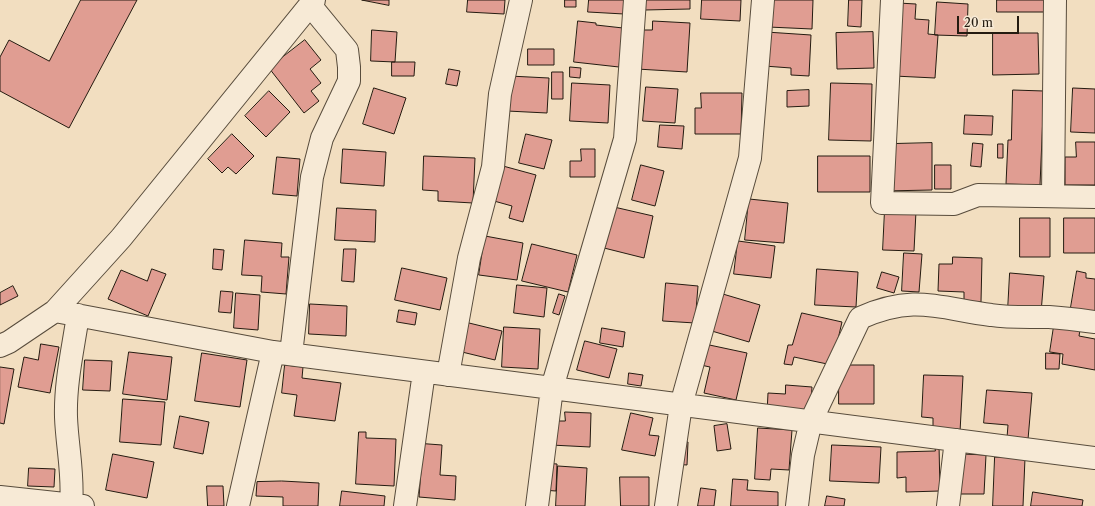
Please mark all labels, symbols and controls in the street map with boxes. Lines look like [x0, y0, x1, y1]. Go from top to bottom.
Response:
scale bar [959, 8, 1021, 34]
text: 20 m [964, 15, 993, 30]

